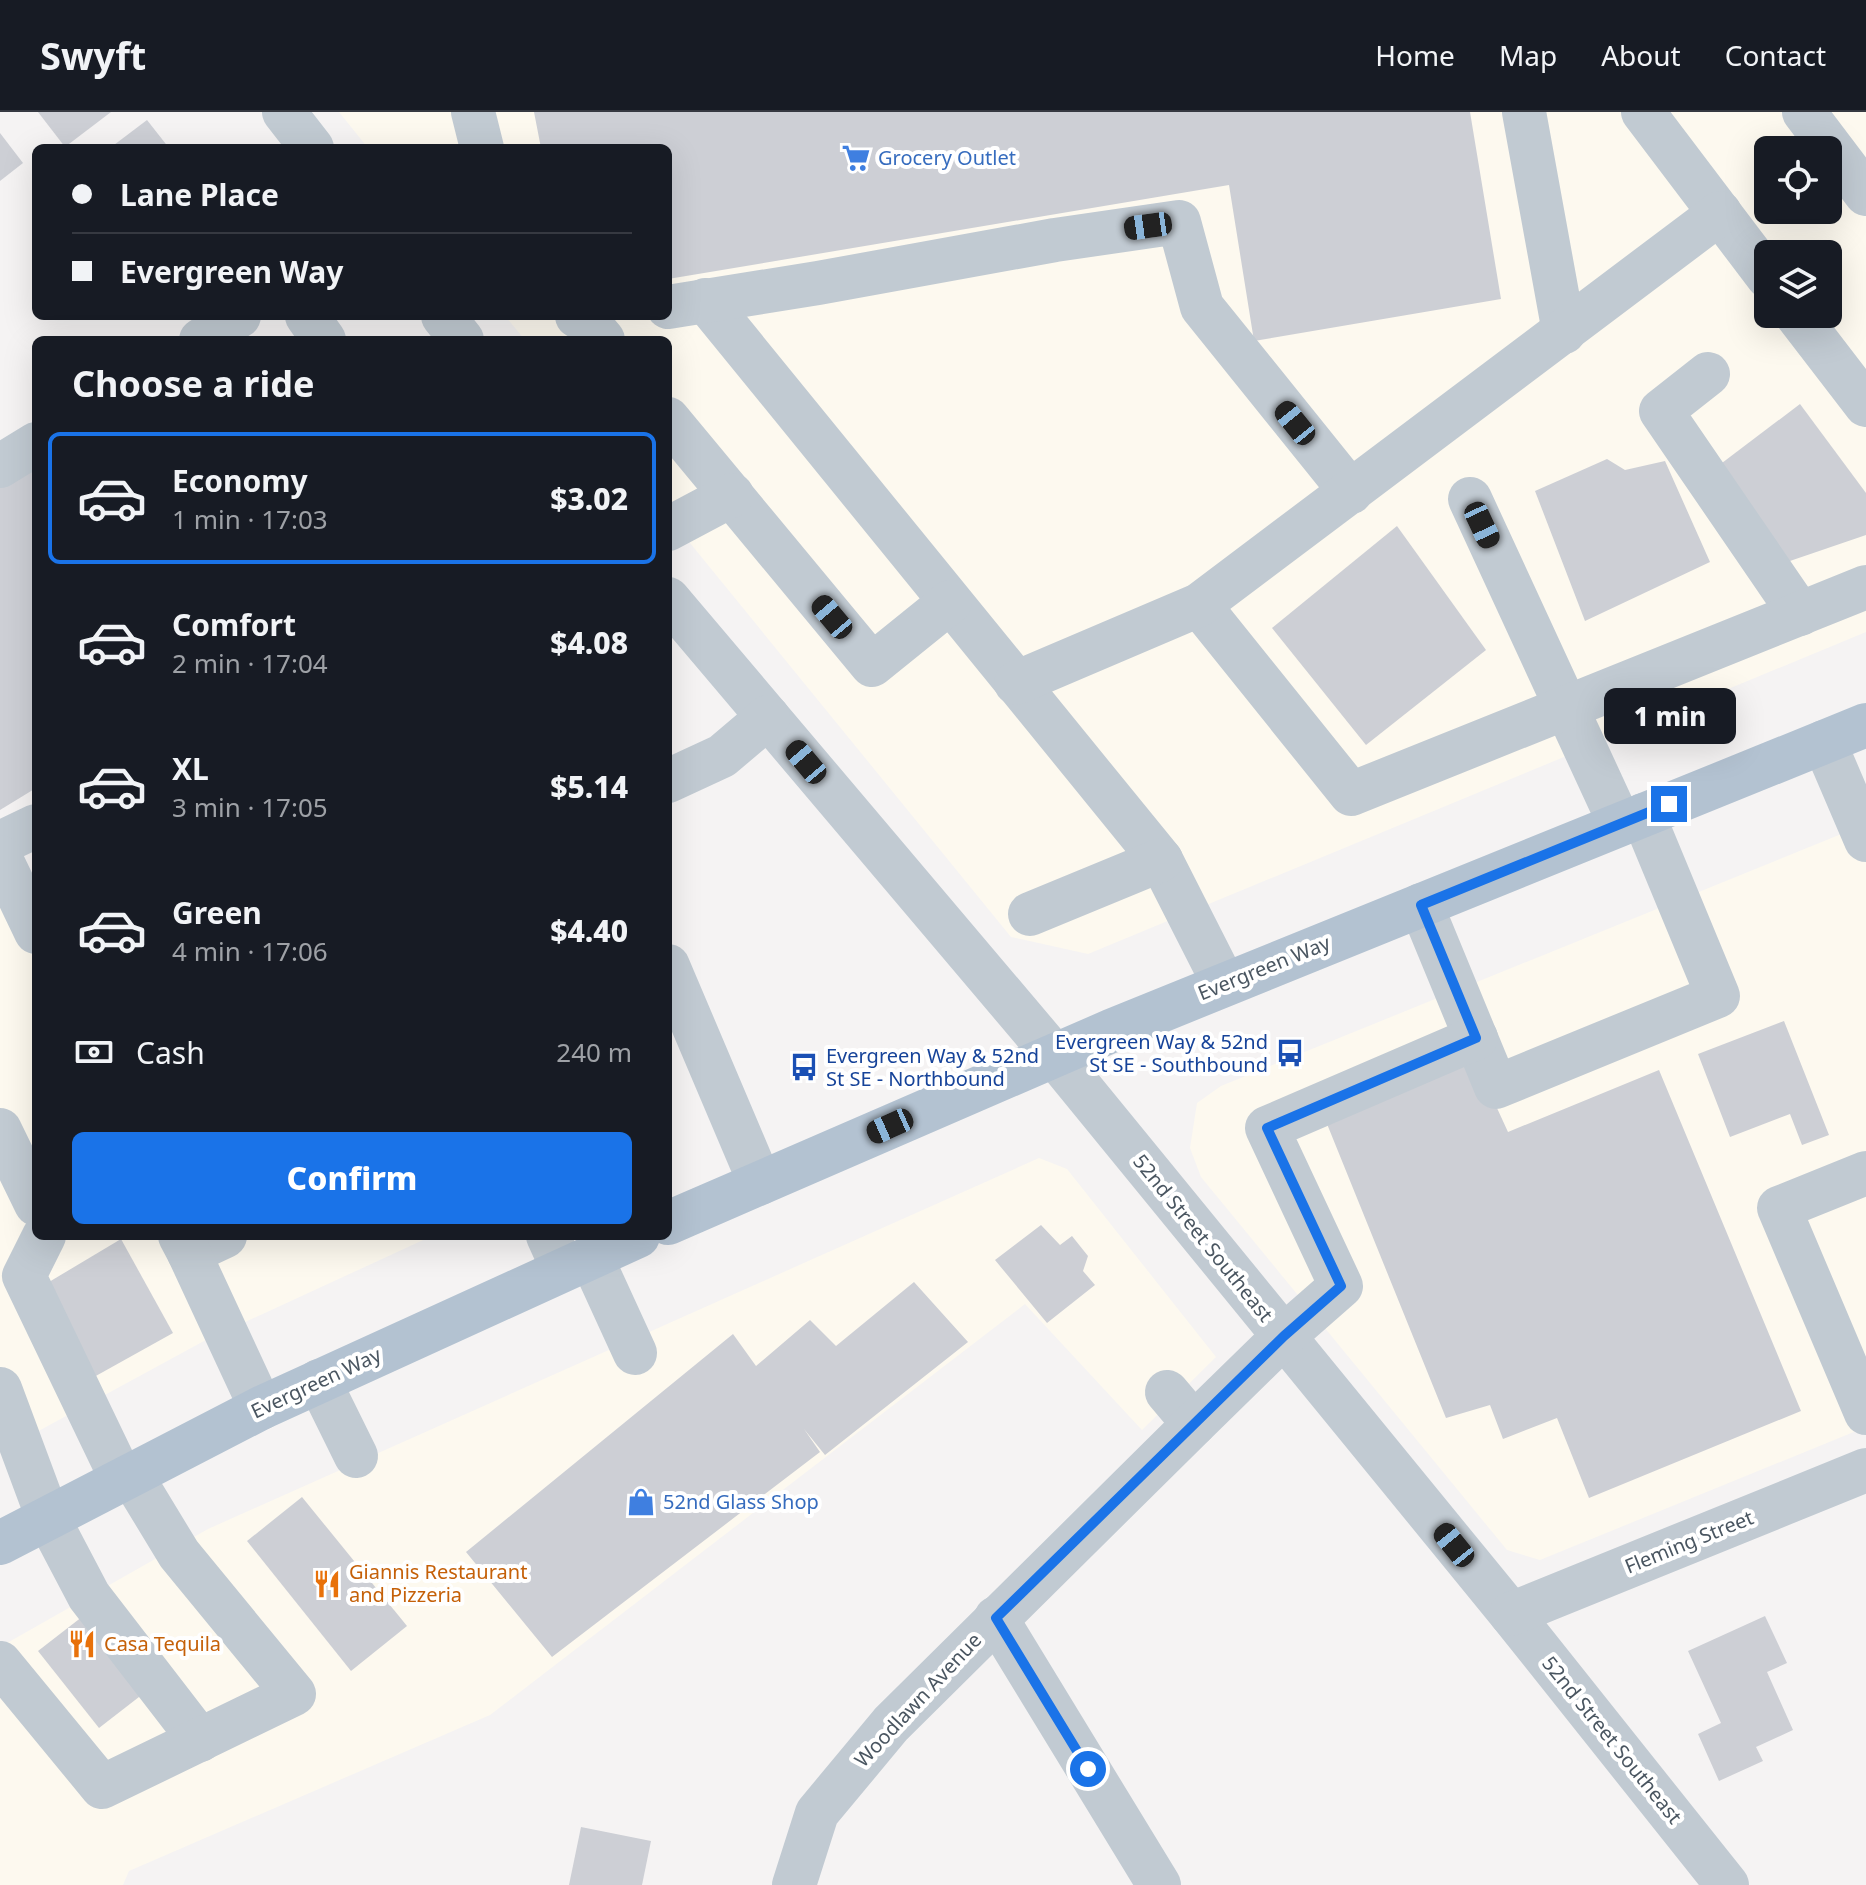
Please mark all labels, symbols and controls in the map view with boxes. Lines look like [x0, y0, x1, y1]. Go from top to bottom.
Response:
text: Swyft [40, 29, 146, 81]
text: Home [1375, 36, 1455, 74]
text: Map [1499, 36, 1557, 74]
text: About [1601, 36, 1681, 74]
text: Contact [1725, 36, 1826, 74]
map controls [1754, 136, 1842, 328]
button: locate [1754, 136, 1842, 224]
supermarket icon: Grocery Outlet [841, 143, 871, 173]
place label: Grocery Outlet [878, 144, 1016, 171]
text: Lane Place [120, 174, 279, 215]
car [1123, 211, 1173, 241]
button: layers [1754, 240, 1842, 328]
text: Evergreen Way [120, 251, 343, 292]
text: Choose a ride [72, 359, 314, 408]
car [1271, 397, 1319, 449]
text: Economy [172, 460, 308, 501]
icon: car [76, 462, 148, 534]
text: $3.02 [550, 478, 628, 519]
car [1461, 498, 1503, 552]
text: 1 min · 17:03 [172, 501, 328, 537]
car [807, 591, 857, 643]
text: Comfort [172, 604, 296, 645]
icon: car [76, 606, 148, 678]
text: $4.08 [550, 622, 628, 663]
text: 2 min · 17:04 [172, 645, 328, 681]
callout: 1 min [1603, 688, 1735, 744]
text: 1 min [1634, 698, 1706, 734]
car [781, 736, 831, 788]
text: XL [172, 748, 209, 789]
icon: car [76, 750, 148, 822]
text: $5.14 [550, 766, 628, 807]
route end [1651, 786, 1687, 822]
text: 3 min · 17:05 [172, 789, 328, 825]
text: Green [172, 892, 262, 933]
icon: car [76, 894, 148, 966]
text: $4.40 [550, 910, 628, 951]
street label: Evergreen Way [1194, 928, 1335, 1006]
text: 4 min · 17:06 [172, 933, 328, 969]
place label: Evergreen Way & 52nd St SE - Southbound [1055, 1028, 1268, 1078]
icon: cash [72, 1030, 116, 1074]
text: Cash [136, 1032, 205, 1073]
text: 240 m [556, 1034, 632, 1070]
bus stop icon: Evergreen Way & 52nd St SE - Southbound [1275, 1038, 1305, 1068]
place label: Evergreen Way & 52nd St SE - Northbound [826, 1042, 1039, 1092]
bus stop icon: Evergreen Way & 52nd St SE - Northbound [789, 1052, 819, 1082]
car [863, 1105, 917, 1147]
button: Confirm [72, 1132, 632, 1224]
street label: 52nd Street Southeast [1127, 1148, 1279, 1327]
street label: Evergreen Way [246, 1340, 386, 1424]
shop icon: 52nd Glass Shop [626, 1487, 656, 1517]
place label: 52nd Glass Shop [663, 1488, 819, 1515]
street label: Fleming Street [1621, 1503, 1757, 1580]
car [1430, 1519, 1478, 1571]
place label: Giannis Restaurant and Pizzeria [349, 1558, 527, 1608]
restaurant icon: Giannis Restaurant and Pizzeria [312, 1569, 342, 1599]
street label: Woodlawn Avenue [848, 1627, 987, 1773]
restaurant icon: Casa Tequila [67, 1629, 97, 1659]
place label: Casa Tequila [104, 1630, 221, 1657]
street label: 52nd Street Southeast [1536, 1650, 1688, 1829]
route start [1070, 1751, 1106, 1787]

